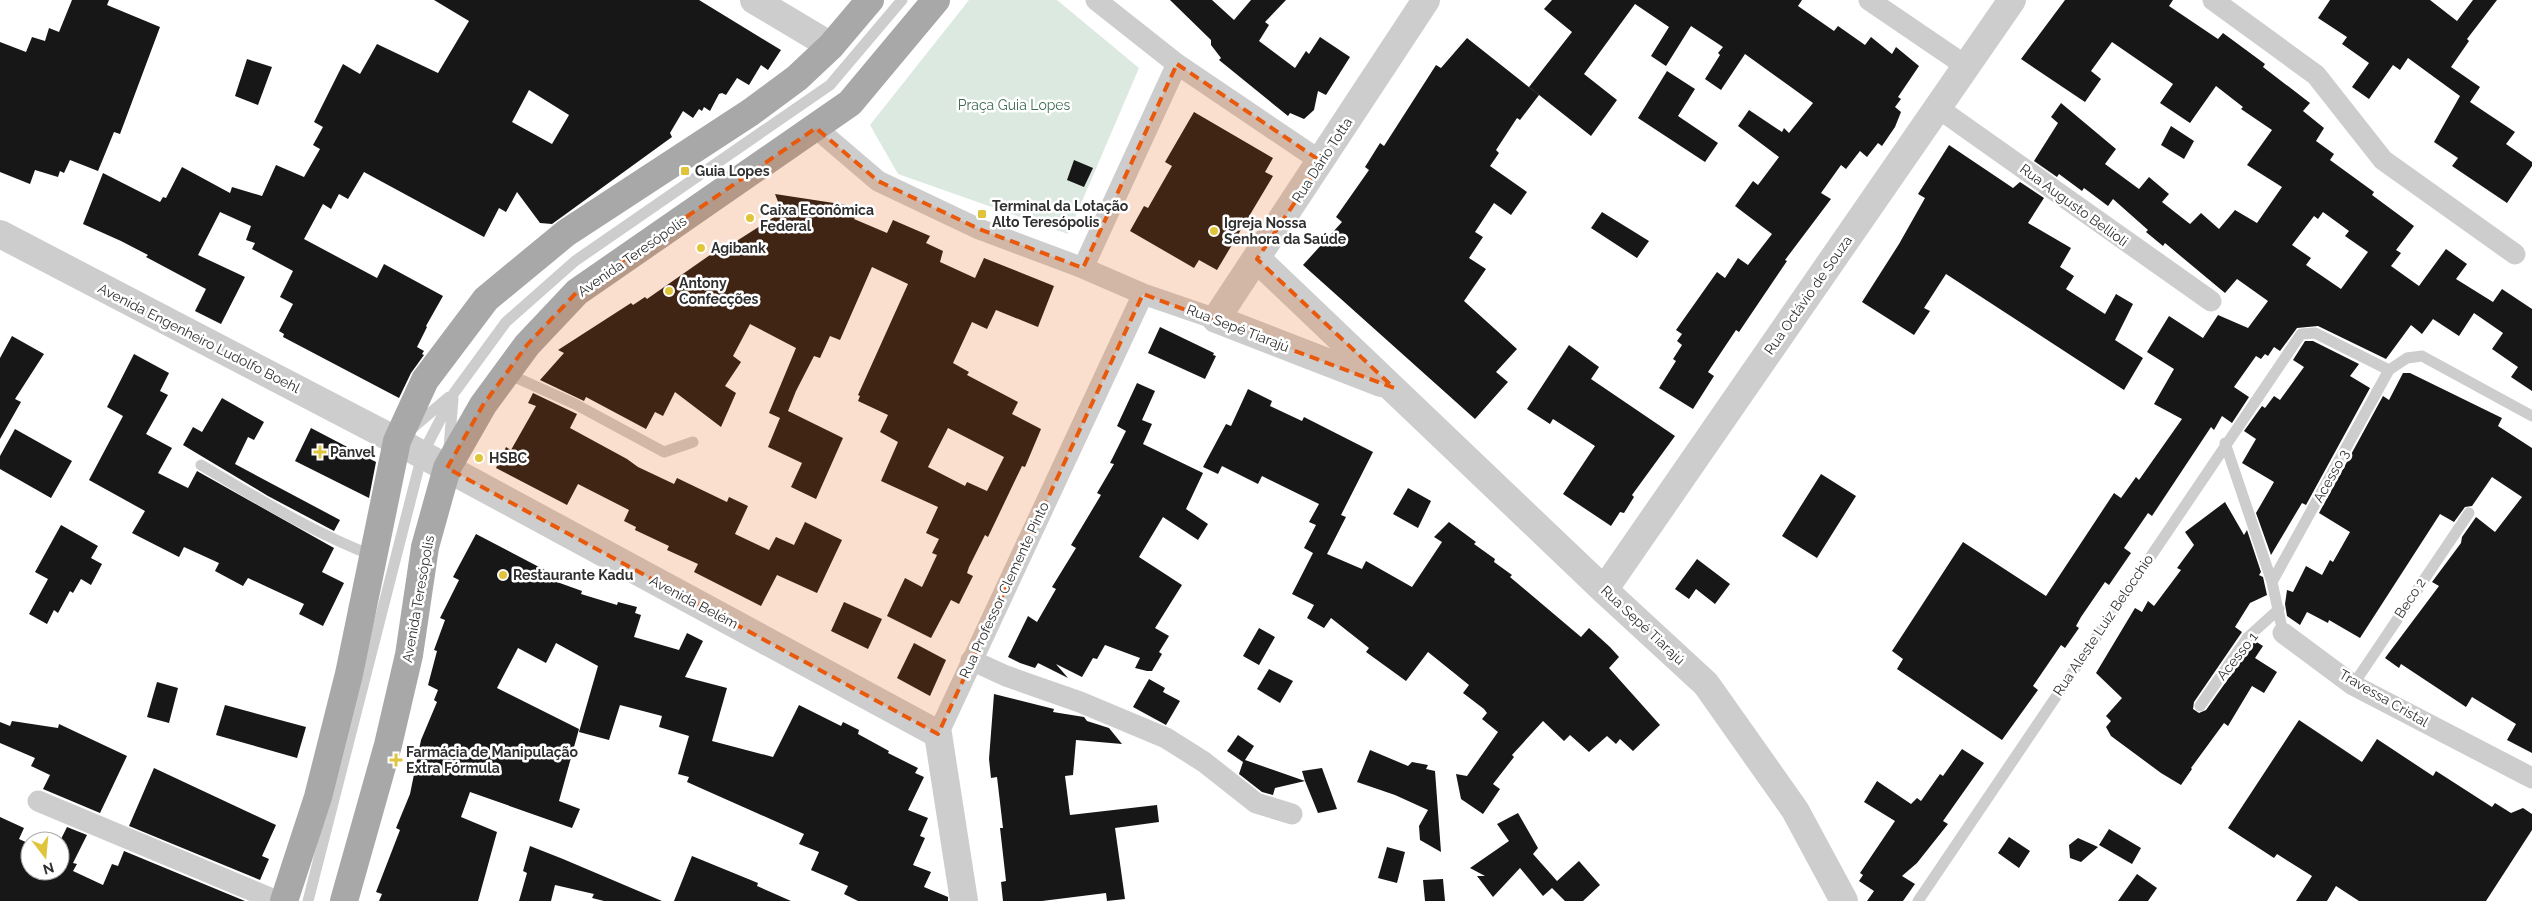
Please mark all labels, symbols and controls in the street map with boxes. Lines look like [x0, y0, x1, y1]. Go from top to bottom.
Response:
park label: Praça Guia Lopes [958, 97, 1071, 113]
street label: Rua Dário Totta [1289, 115, 1355, 205]
street label: Rua Augusto Bellioli [2017, 161, 2131, 249]
place label: Guia Lopes [695, 163, 770, 179]
marker: Guia Lopes [679, 165, 691, 177]
place label: Terminal da Lotação Alto Teresópolis [992, 198, 1129, 230]
place label: Caixa Econômica Federal [760, 202, 874, 234]
marker: Terminal da Lotação Alto Teresópolis [976, 208, 988, 220]
street label: Avenida Teresópolis [575, 212, 690, 300]
marker: Caixa Econômica Federal [744, 212, 756, 224]
place label: Igreja Nossa Senhora da Saúde [1224, 215, 1347, 247]
marker: Igreja Nossa Senhora da Saúde [1208, 225, 1220, 237]
street label: Rua Octávio de Souza [1761, 232, 1855, 358]
place label: Agibank [711, 240, 766, 256]
marker: Agibank [695, 242, 707, 254]
place label: Antony Confecções [679, 275, 758, 307]
street label: Avenida Engenheiro Ludolfo Boehl [95, 280, 303, 396]
marker: Antony Confecções [663, 285, 675, 297]
street label: Rua Sepé Tiarajú [1184, 301, 1292, 355]
place label: Panvel [330, 444, 376, 460]
marker: Panvel [314, 446, 326, 458]
street label: Acesso 3 [2310, 447, 2352, 505]
place label: HSBC [489, 450, 528, 466]
marker: HSBC [473, 452, 485, 464]
street label: Rua Professor Clemente Pinto [956, 499, 1052, 681]
street label: Avenida Teresópolis [399, 534, 437, 664]
street label: Rua Aleste Luiz Belocchio [2050, 551, 2156, 699]
place label: Restaurante Kadu [513, 567, 634, 583]
marker: Restaurante Kadu [497, 569, 509, 581]
street label: Avenida Belém [647, 572, 741, 632]
street label: Beco 2 [2391, 575, 2429, 621]
street label: Rua Sepé Tiarajú [1598, 582, 1688, 668]
street label: Acesso 1 [2213, 629, 2261, 683]
street label: Travessa Cristal [2337, 666, 2432, 730]
place label: Farmácia de Manipulação Extra Fórmula [406, 744, 579, 776]
marker: Farmácia de Manipulação Extra Fórmula [390, 754, 402, 766]
north arrow [20, 831, 70, 881]
text: N [41, 859, 56, 878]

